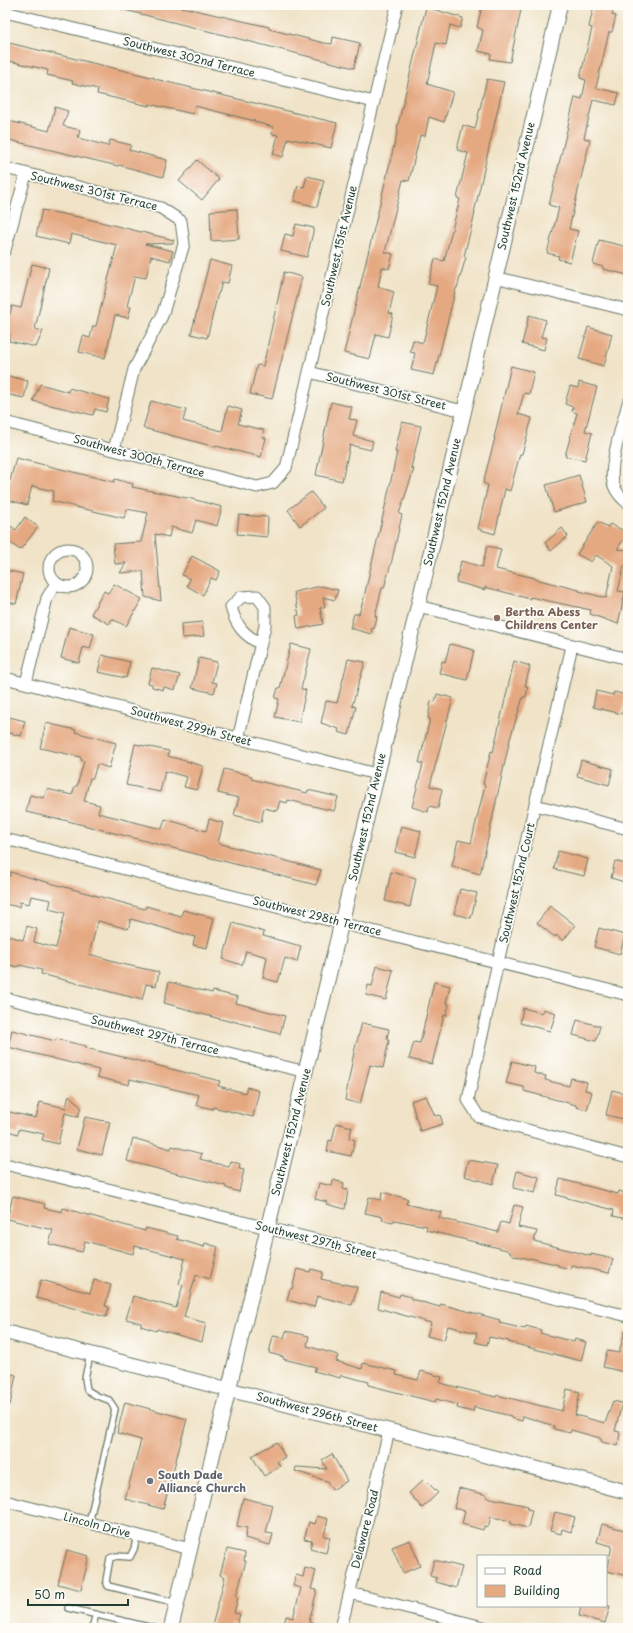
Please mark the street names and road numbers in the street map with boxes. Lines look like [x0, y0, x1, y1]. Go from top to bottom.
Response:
street label: Southwest 302nd Terrace [121, 32, 257, 81]
street label: Southwest 152nd Avenue [492, 120, 539, 252]
street label: Southwest 301st Terrace [29, 167, 160, 215]
street label: Southwest 151st Avenue [316, 184, 361, 308]
street label: Southwest 301st Street [324, 367, 448, 414]
street label: Southwest 300th Terrace [72, 430, 207, 481]
street label: Southwest 152nd Avenue [418, 436, 465, 568]
street label: Southwest 299th Street [129, 701, 254, 750]
street label: Southwest 152nd Avenue [343, 751, 390, 883]
street label: Southwest 152nd Court [494, 821, 539, 945]
street label: Southwest 298th Terrace [251, 891, 383, 940]
street label: Southwest 297th Terrace [89, 1010, 221, 1059]
street label: Southwest 152nd Avenue [266, 1066, 315, 1197]
street label: Southwest 297th Street [254, 1216, 379, 1263]
street label: Southwest 296th Street [255, 1387, 380, 1436]
street label: Delaware Road [346, 1488, 383, 1570]
street label: Lincoln Drive [62, 1507, 133, 1542]

